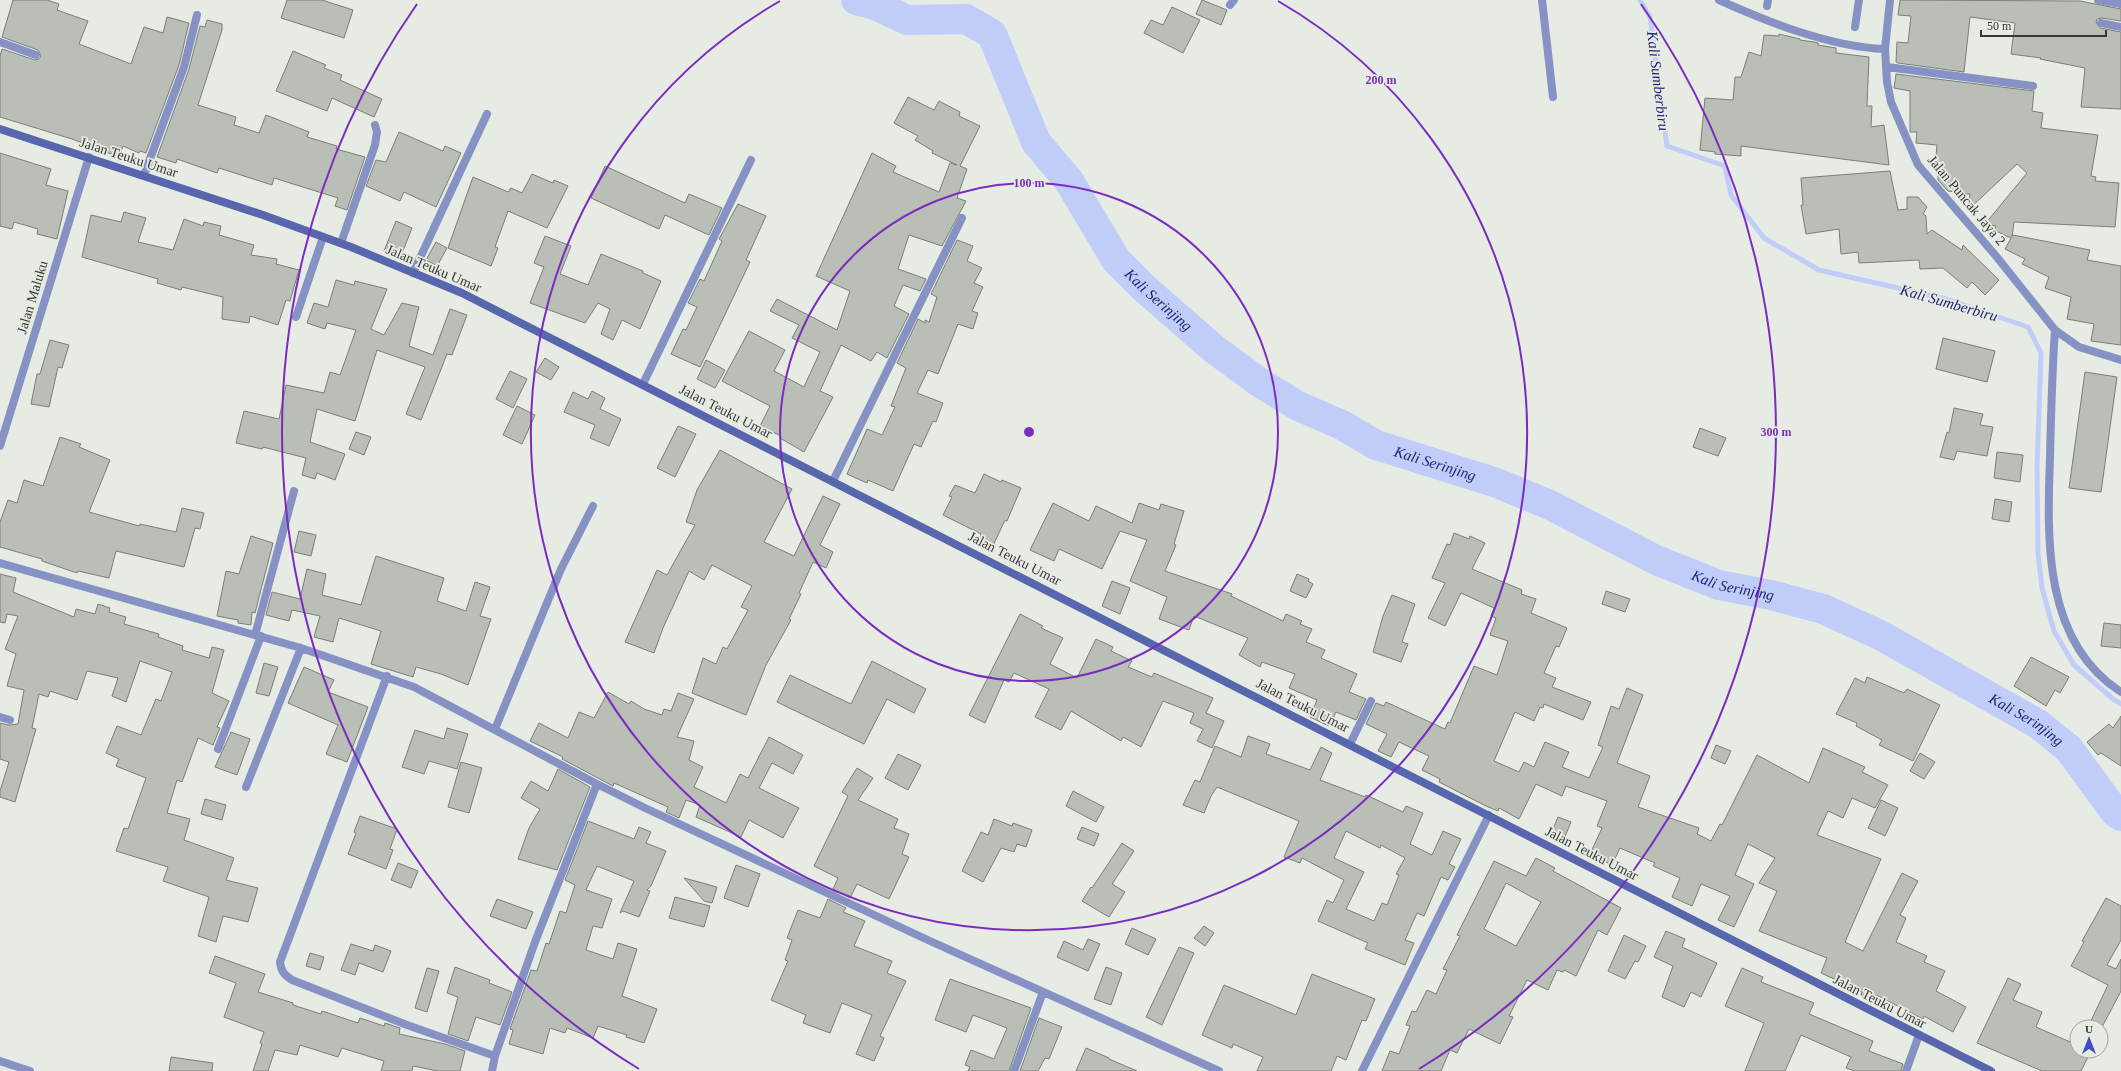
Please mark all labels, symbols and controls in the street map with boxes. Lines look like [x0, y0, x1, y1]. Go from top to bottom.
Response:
scale bar [1981, 12, 2106, 38]
text: 50 m [1987, 19, 2012, 33]
water label: Kali Sumberbiru [1644, 29, 1672, 132]
text: 200 m [1366, 73, 1397, 87]
street label: Jalan Teuku Umar [78, 135, 180, 180]
street label: Jalan Puncak Jaya 2 [1925, 152, 2008, 248]
text: 100 m [1014, 176, 1045, 190]
street label: Jalan Teuku Umar [384, 242, 484, 295]
street label: Jalan Maluku [14, 259, 51, 336]
water label: Kali Serinjing [1121, 265, 1196, 334]
water label: Kali Sumberbiru [1898, 281, 1999, 325]
street label: Jalan Teuku Umar [677, 382, 775, 441]
centre of rings [1022, 425, 1036, 439]
text: 300 m [1761, 425, 1792, 439]
water label: Kali Serinjing [1391, 443, 1478, 484]
street label: Jalan Teuku Umar [966, 529, 1064, 588]
water label: Kali Serinjing [1688, 567, 1776, 603]
street label: Jalan Teuku Umar [1254, 676, 1352, 735]
water label: Kali Serinjing [1986, 690, 2067, 749]
street label: Jalan Teuku Umar [1543, 824, 1641, 883]
street label: Jalan Teuku Umar [1831, 972, 1929, 1031]
north arrow [2069, 1019, 2109, 1059]
text: U [2085, 1023, 2093, 1035]

